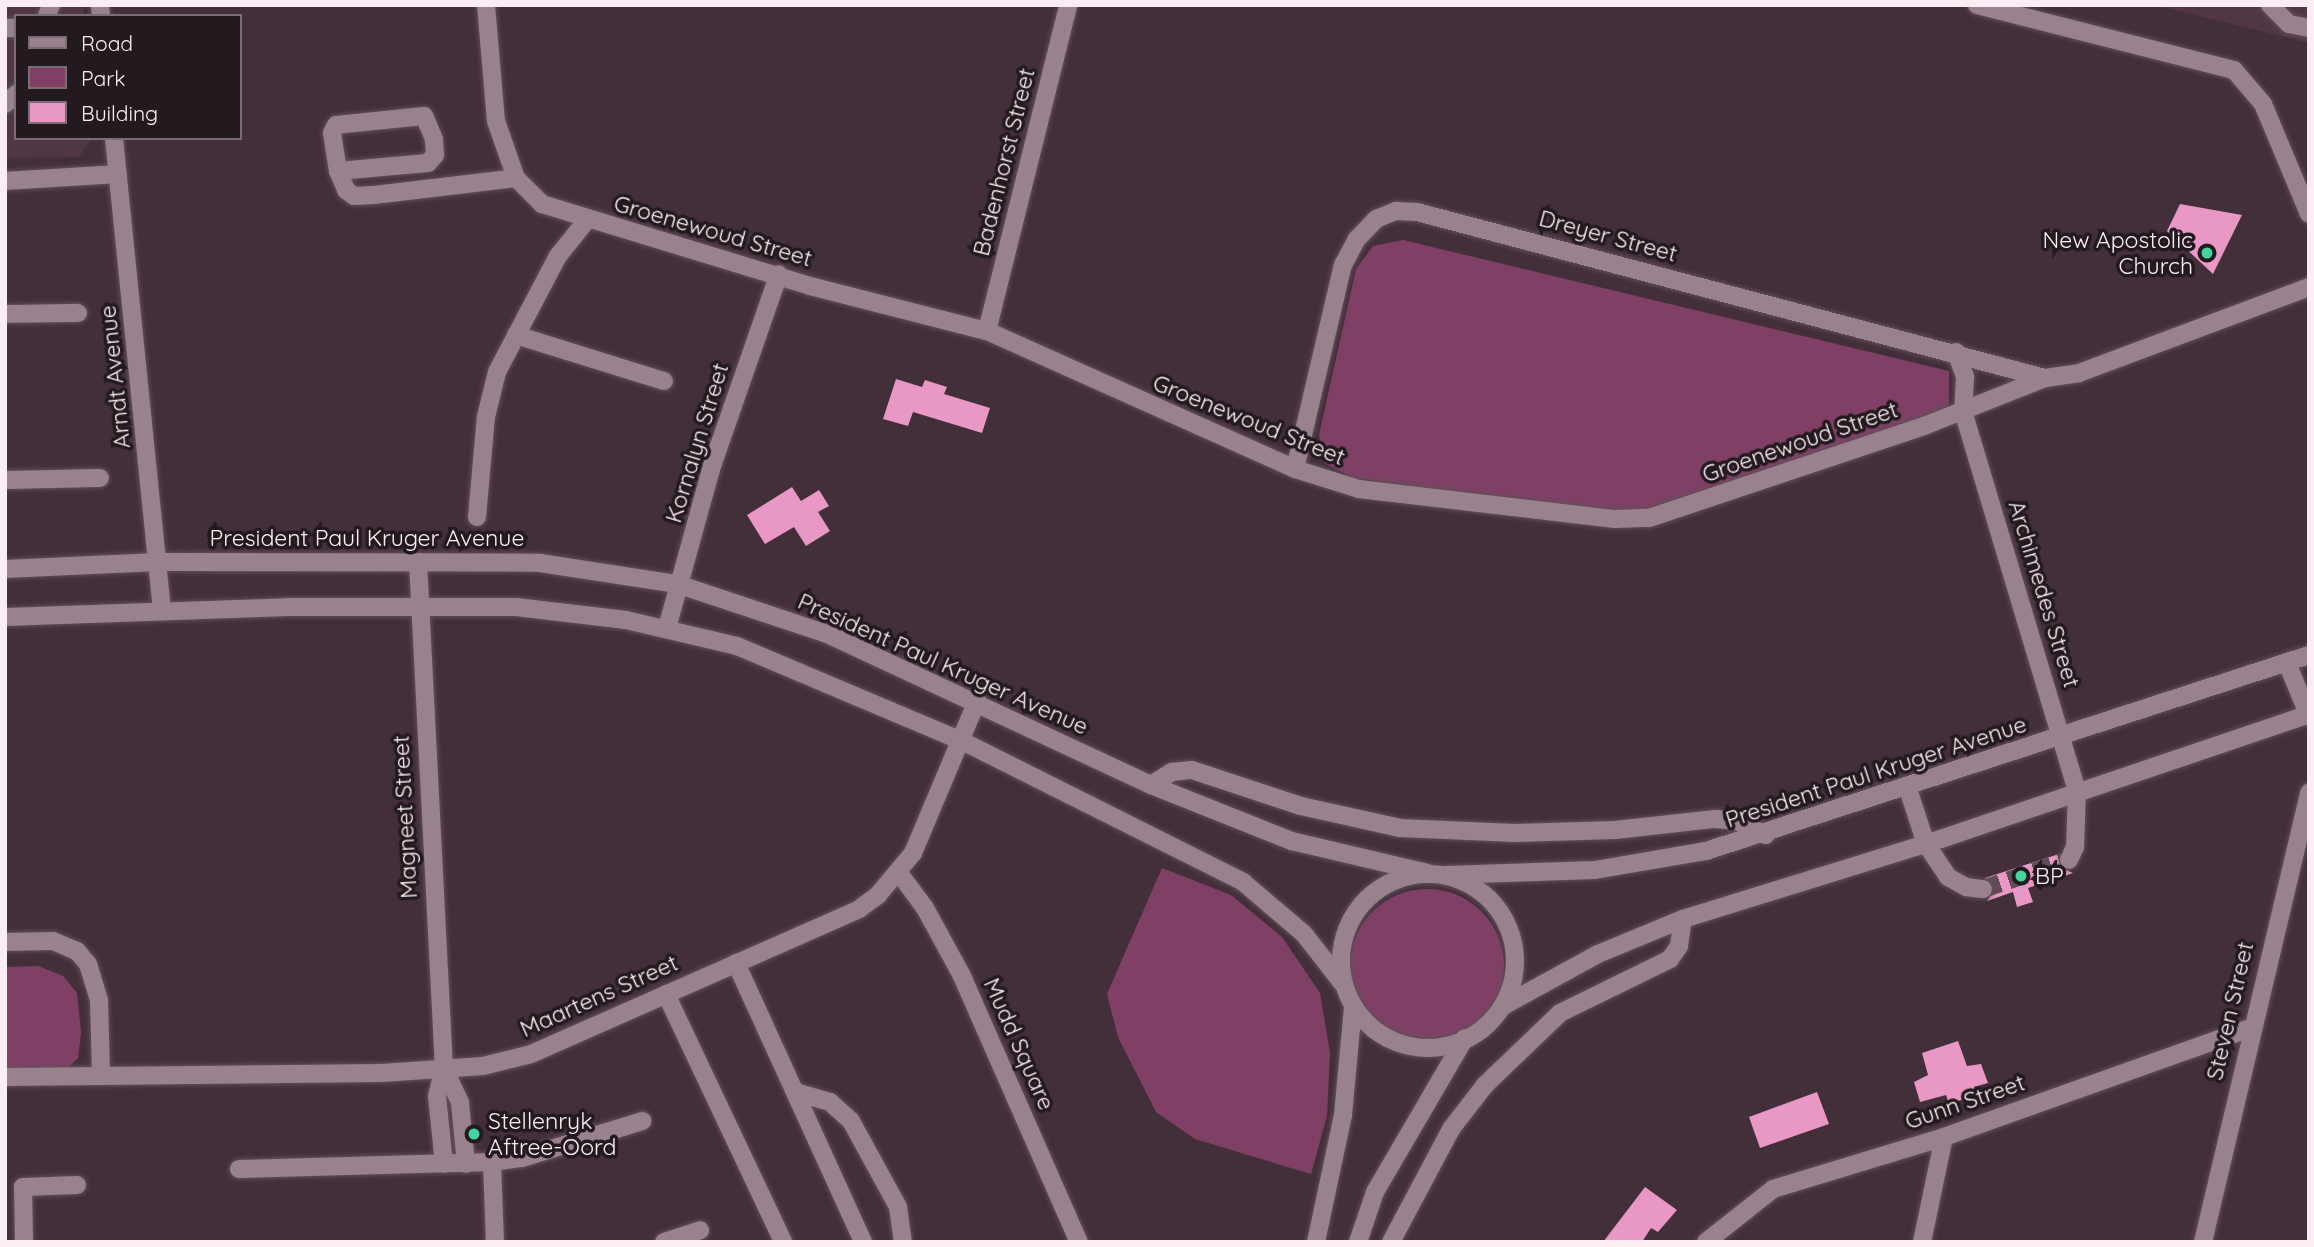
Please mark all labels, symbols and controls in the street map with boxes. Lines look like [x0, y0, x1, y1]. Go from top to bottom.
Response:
legend [14, 14, 242, 140]
text: Road [81, 30, 133, 56]
text: Park [81, 65, 125, 91]
street label: Badenhorst Street [967, 65, 1041, 259]
text: Building [81, 100, 158, 126]
street label: Groenewoud Street [611, 190, 815, 272]
street label: Dreyer Street [1536, 204, 1680, 268]
place label: New Apostolic Church [2042, 226, 2193, 280]
marker: New Apostolic Church [2199, 245, 2215, 261]
street label: Arndt Avenue [94, 304, 136, 450]
street label: Kornalyn Street [660, 360, 734, 526]
street label: Groenewoud Street [1149, 369, 1349, 471]
street label: Groenewoud Street [1699, 396, 1901, 488]
street label: Archimedes Street [2002, 497, 2086, 691]
street label: President Paul Kruger Avenue [210, 524, 524, 552]
street label: President Paul Kruger Avenue [794, 587, 1092, 741]
street label: President Paul Kruger Avenue [1722, 710, 2030, 834]
street label: Magneet Street [387, 735, 423, 899]
place label: BP [2035, 862, 2064, 890]
marker: BP [2013, 868, 2029, 884]
street label: Steven Street [2201, 939, 2259, 1083]
street label: Maartens Street [516, 949, 682, 1043]
street label: Mudd Square [978, 974, 1060, 1114]
street label: Gunn Street [1902, 1069, 2028, 1135]
place label: Stellenryk Aftree-Oord [488, 1107, 616, 1161]
marker: Stellenryk Aftree-Oord [466, 1126, 482, 1142]

